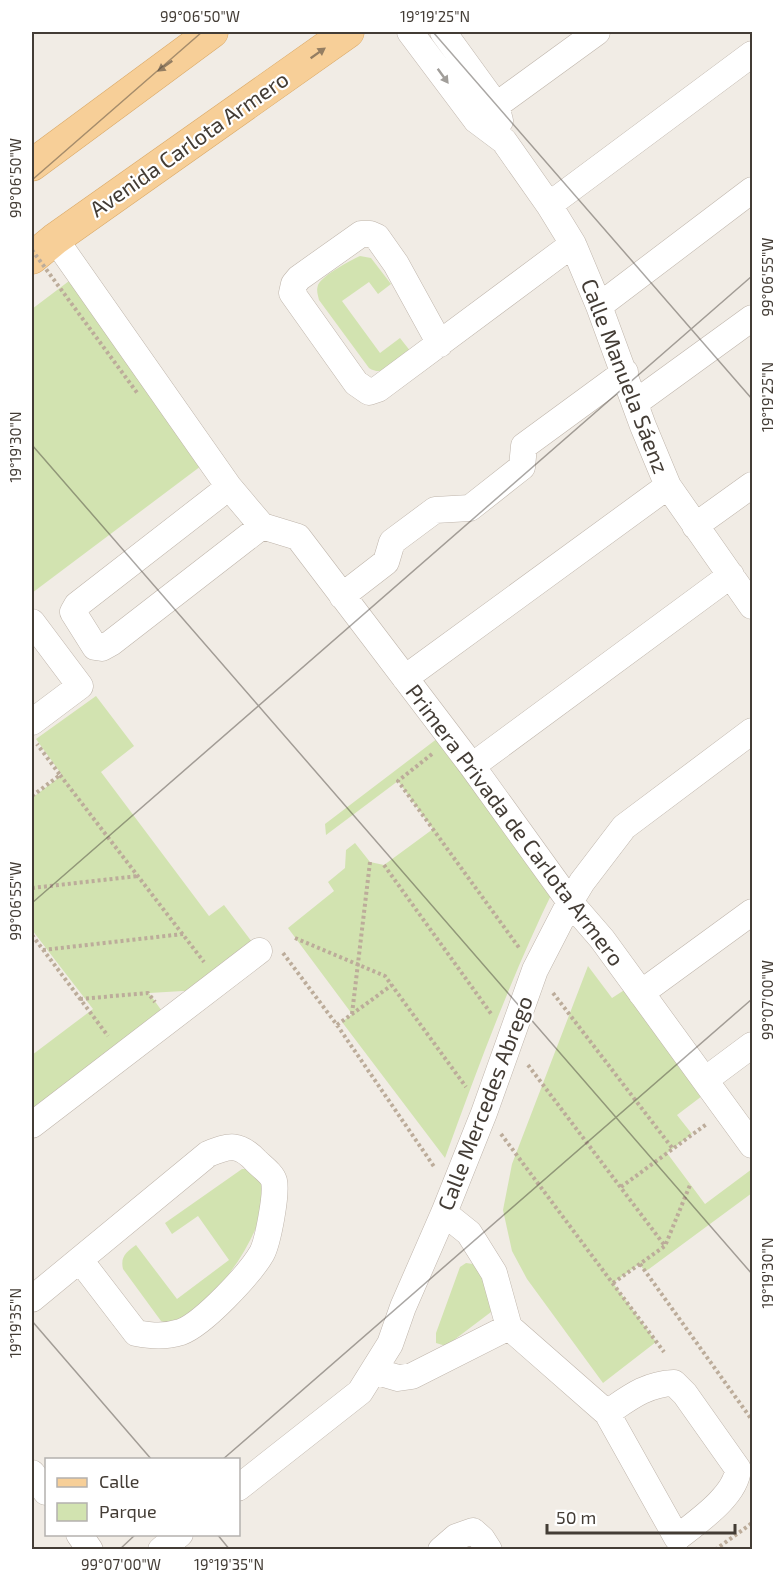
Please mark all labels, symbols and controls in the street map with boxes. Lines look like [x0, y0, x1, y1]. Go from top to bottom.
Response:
text: 99°06'50"W [160, 7, 240, 25]
text: 19°19'25"N [400, 7, 470, 25]
one-way arrow [309, 47, 325, 59]
one-way arrow [157, 60, 173, 72]
street label: Avenida Carlota Armero [84, 65, 293, 222]
one-way arrow [437, 68, 449, 84]
text: 99°06'50"W [6, 138, 24, 218]
text: 99°06'55"W [758, 238, 776, 316]
street label: Calle Manuela Sáenz [577, 275, 675, 477]
text: 19°19'25"N [758, 362, 776, 432]
text: 19°19'30"N [6, 412, 24, 482]
street label: Primera Privada de Carlota Armero [401, 678, 630, 970]
text: 99°06'55"W [6, 862, 24, 940]
text: 99°07'00"W [758, 960, 776, 1040]
street label: Calle Mercedes Abrego [431, 992, 537, 1214]
text: 19°19'30"N [758, 1238, 776, 1308]
text: 19°19'35"N [6, 1288, 24, 1358]
legend [45, 1458, 240, 1536]
text: Calle [99, 1470, 140, 1492]
scale bar [547, 1497, 734, 1535]
text: Parque [99, 1500, 157, 1522]
text: 50 m [556, 1506, 596, 1528]
text: 99°07'00"W [81, 1555, 161, 1573]
text: 19°19'35"N [194, 1555, 264, 1573]

